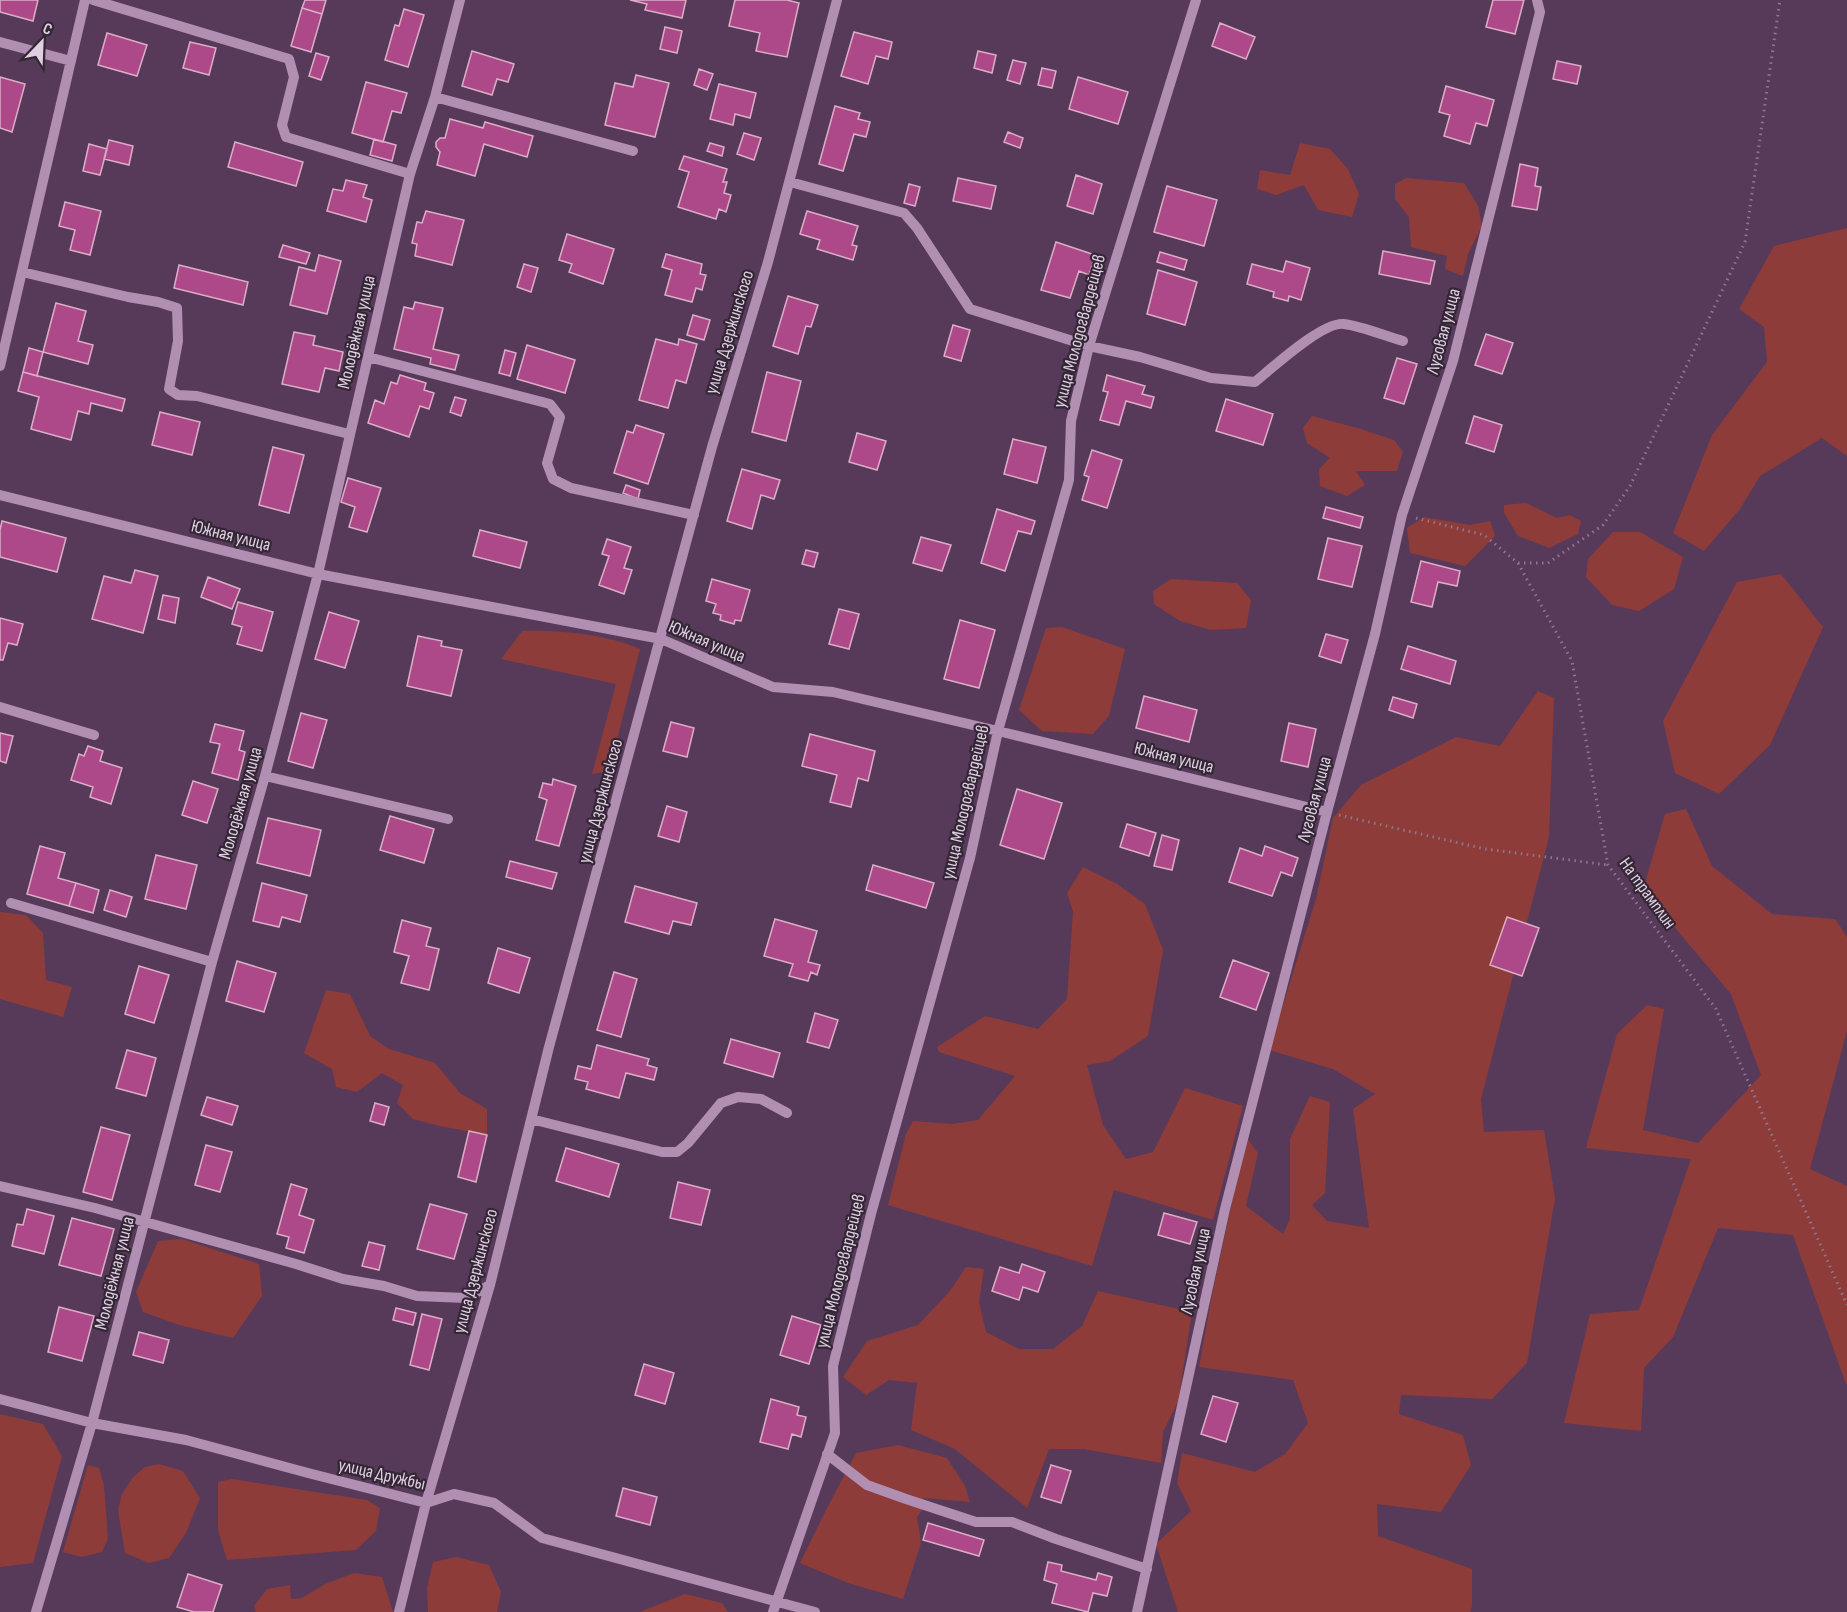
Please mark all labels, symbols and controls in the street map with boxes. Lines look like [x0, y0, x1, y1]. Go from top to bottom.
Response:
north arrow [12, 12, 72, 72]
text: С [40, 19, 55, 40]
street label: улица Молодогвардейцев [1049, 252, 1110, 410]
street label: улица Дзержинского [701, 268, 758, 396]
street label: Молодёжная улица [333, 273, 380, 391]
street label: Луговая улица [1422, 286, 1465, 377]
street label: Южная улица [189, 515, 273, 556]
street label: Южная улица [665, 616, 748, 667]
street label: улица Молодогвардейцев [937, 723, 993, 881]
street label: улица Дзержинского [574, 737, 627, 866]
street label: Южная улица [1132, 737, 1216, 778]
street label: Молодёжная улица [214, 744, 267, 862]
street label: Луговая улица [1293, 754, 1336, 845]
street label: На трамплин [1615, 854, 1680, 933]
street label: улица Молодогвардейцев [811, 1192, 870, 1350]
street label: улица Дзержинского [449, 1207, 502, 1336]
street label: Молодёжная улица [90, 1214, 139, 1332]
street label: Луговая улица [1176, 1226, 1215, 1317]
street label: улица Дружбы [336, 1454, 427, 1495]

